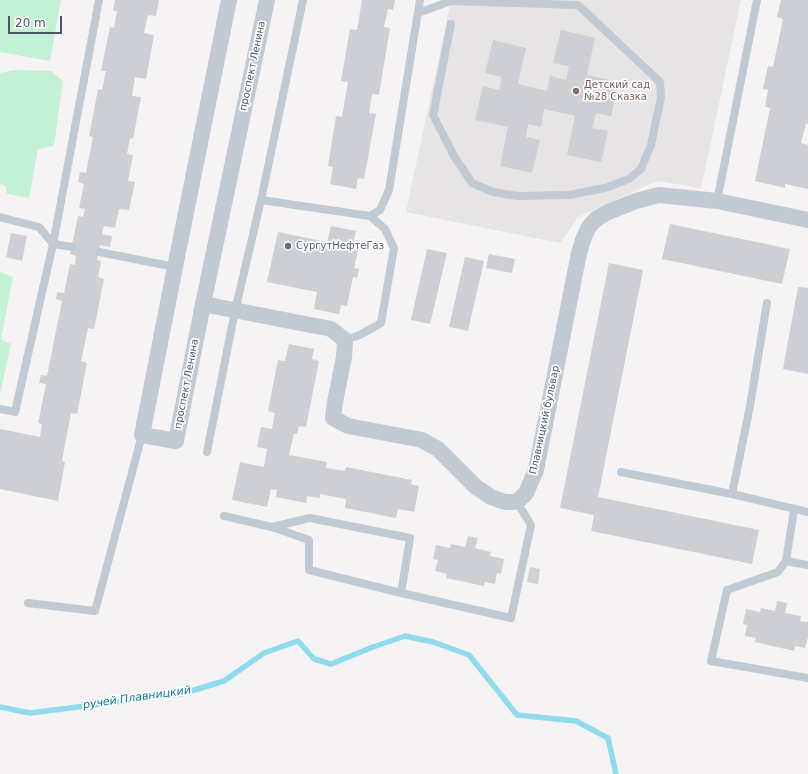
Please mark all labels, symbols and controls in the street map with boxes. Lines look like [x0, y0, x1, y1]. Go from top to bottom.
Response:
scale bar [10, 8, 64, 34]
text: 20 m [15, 16, 46, 30]
street label: проспект Ленина [238, 20, 268, 112]
place label: Детский сад №28 Сказка [584, 79, 650, 102]
marker: Детский сад №28 Сказка [571, 86, 581, 96]
place label: СургутНефтеГаз [296, 240, 384, 252]
marker: СургутНефтеГаз [283, 241, 293, 251]
street label: проспект Ленина [172, 338, 202, 430]
street label: Плавницкий бульвар [528, 365, 562, 475]
water label: ручей Плавницкий [82, 684, 192, 712]

